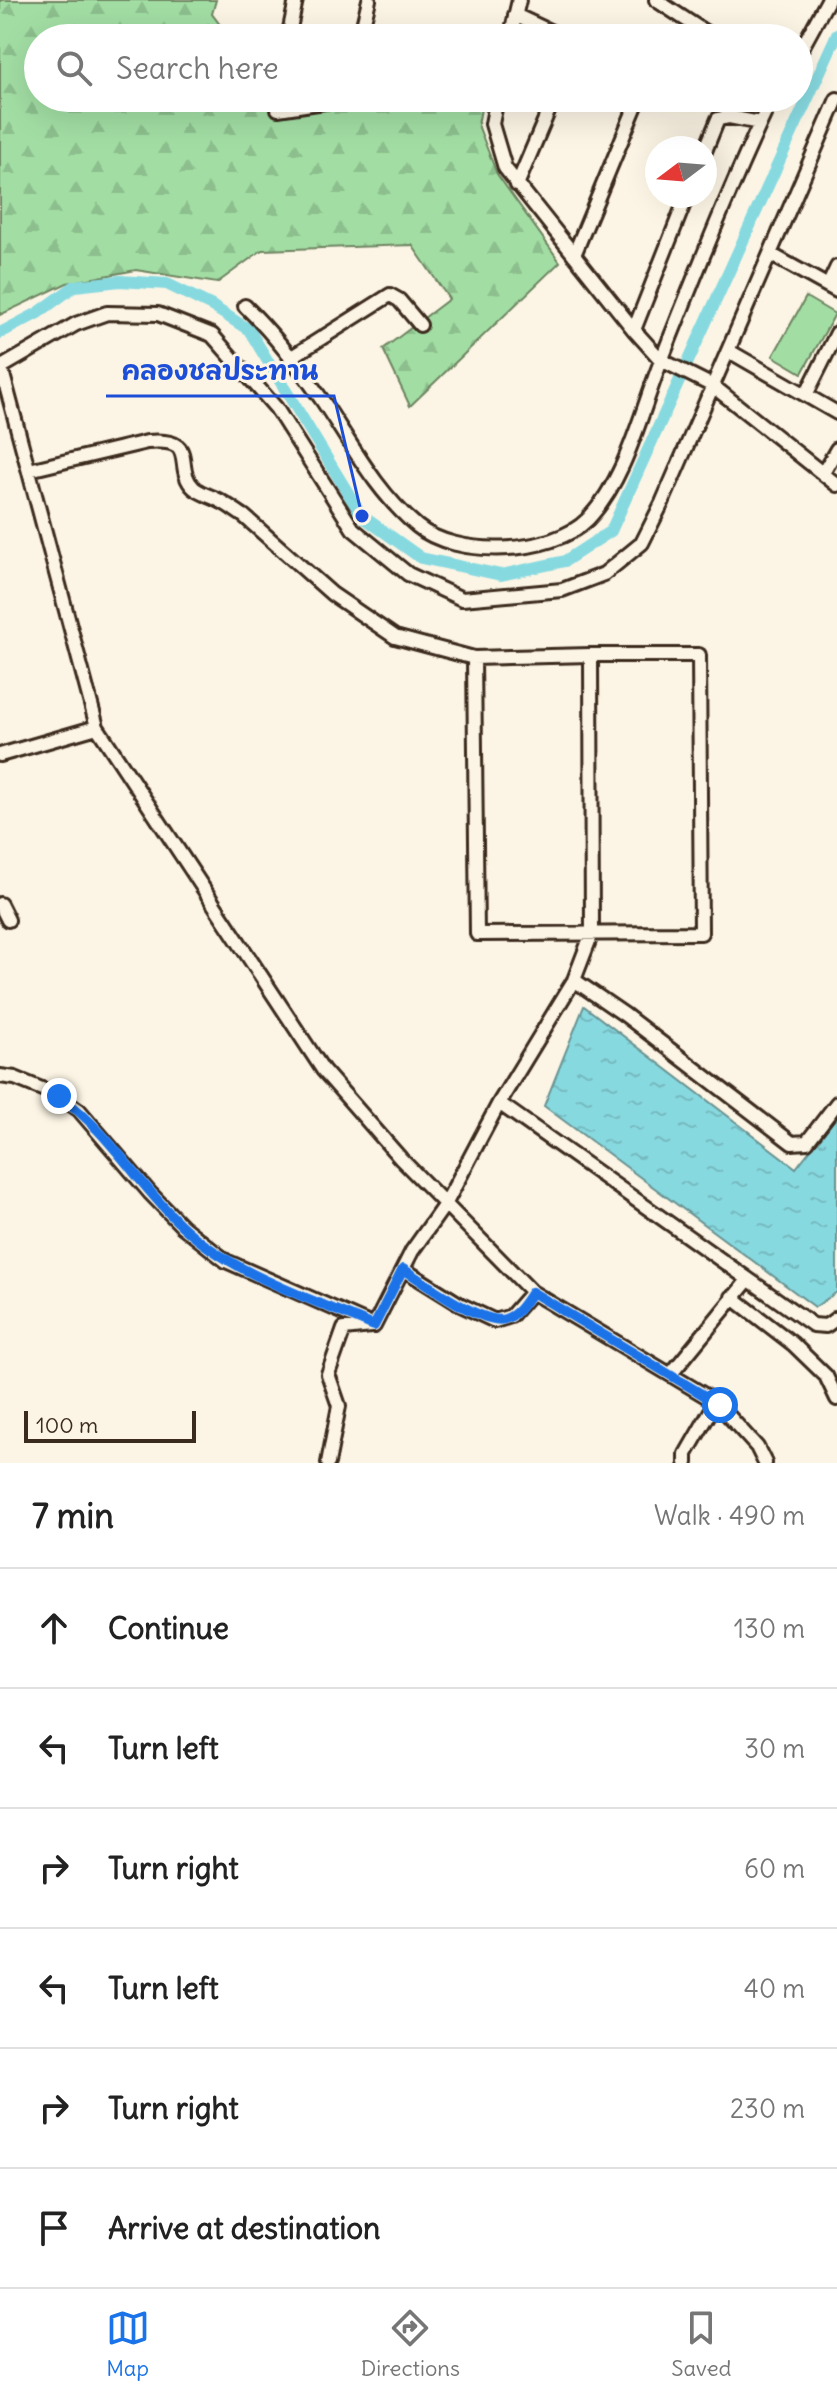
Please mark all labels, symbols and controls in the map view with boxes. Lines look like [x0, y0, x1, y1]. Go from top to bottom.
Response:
search box [24, 24, 813, 112]
icon: search [52, 46, 96, 90]
text: Search here [116, 49, 279, 87]
north arrow [645, 136, 717, 208]
callout: คลองชลประทาน [106, 346, 334, 396]
text: คลองชลประทาน [122, 354, 318, 387]
route end [41, 1078, 77, 1114]
route start [702, 1387, 738, 1423]
scale bar [24, 1407, 196, 1443]
text: 100 m [36, 1411, 98, 1439]
text: 7 min [32, 1494, 114, 1537]
text: Walk · 490 m [654, 1499, 805, 1532]
icon: ahead [32, 1606, 76, 1650]
text: Continue [108, 1609, 229, 1647]
text: 130 m [734, 1612, 805, 1645]
icon: left [32, 1726, 76, 1770]
text: Turn left [108, 1729, 219, 1767]
text: 30 m [744, 1732, 805, 1765]
icon: right [32, 1846, 76, 1890]
text: Turn right [108, 1849, 239, 1887]
text: 60 m [744, 1852, 805, 1885]
icon: left [32, 1966, 76, 2010]
text: Turn left [108, 1969, 219, 2007]
text: 40 m [744, 1972, 805, 2005]
icon: right [32, 2086, 76, 2130]
text: Turn right [108, 2089, 239, 2127]
text: 230 m [730, 2092, 805, 2125]
icon: arrive [32, 2206, 76, 2250]
text: Arrive at destination [108, 2209, 380, 2247]
tab: Map [106, 2306, 150, 2382]
tab: Directions [361, 2306, 460, 2382]
tab: Saved [671, 2306, 731, 2382]

